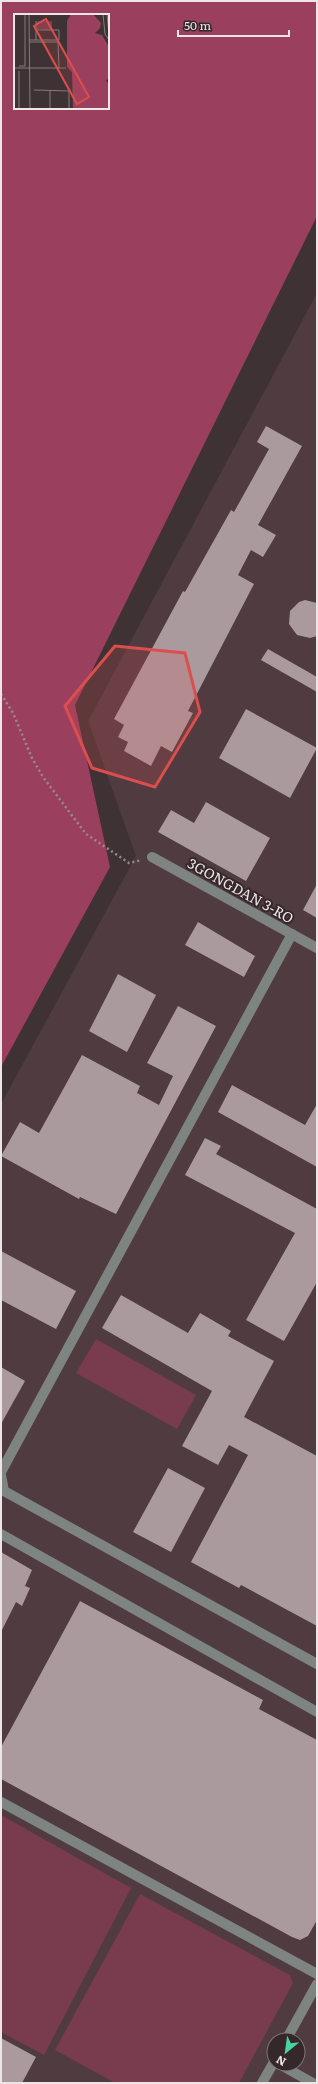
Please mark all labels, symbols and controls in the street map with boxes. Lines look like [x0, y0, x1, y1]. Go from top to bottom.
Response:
scale bar [178, 12, 289, 38]
inset map [14, 14, 109, 109]
text: 50 m [184, 16, 211, 34]
street label: 3GONGDAN 3-RO [184, 853, 298, 927]
north arrow [266, 2032, 306, 2072]
text: N [273, 2052, 289, 2071]

